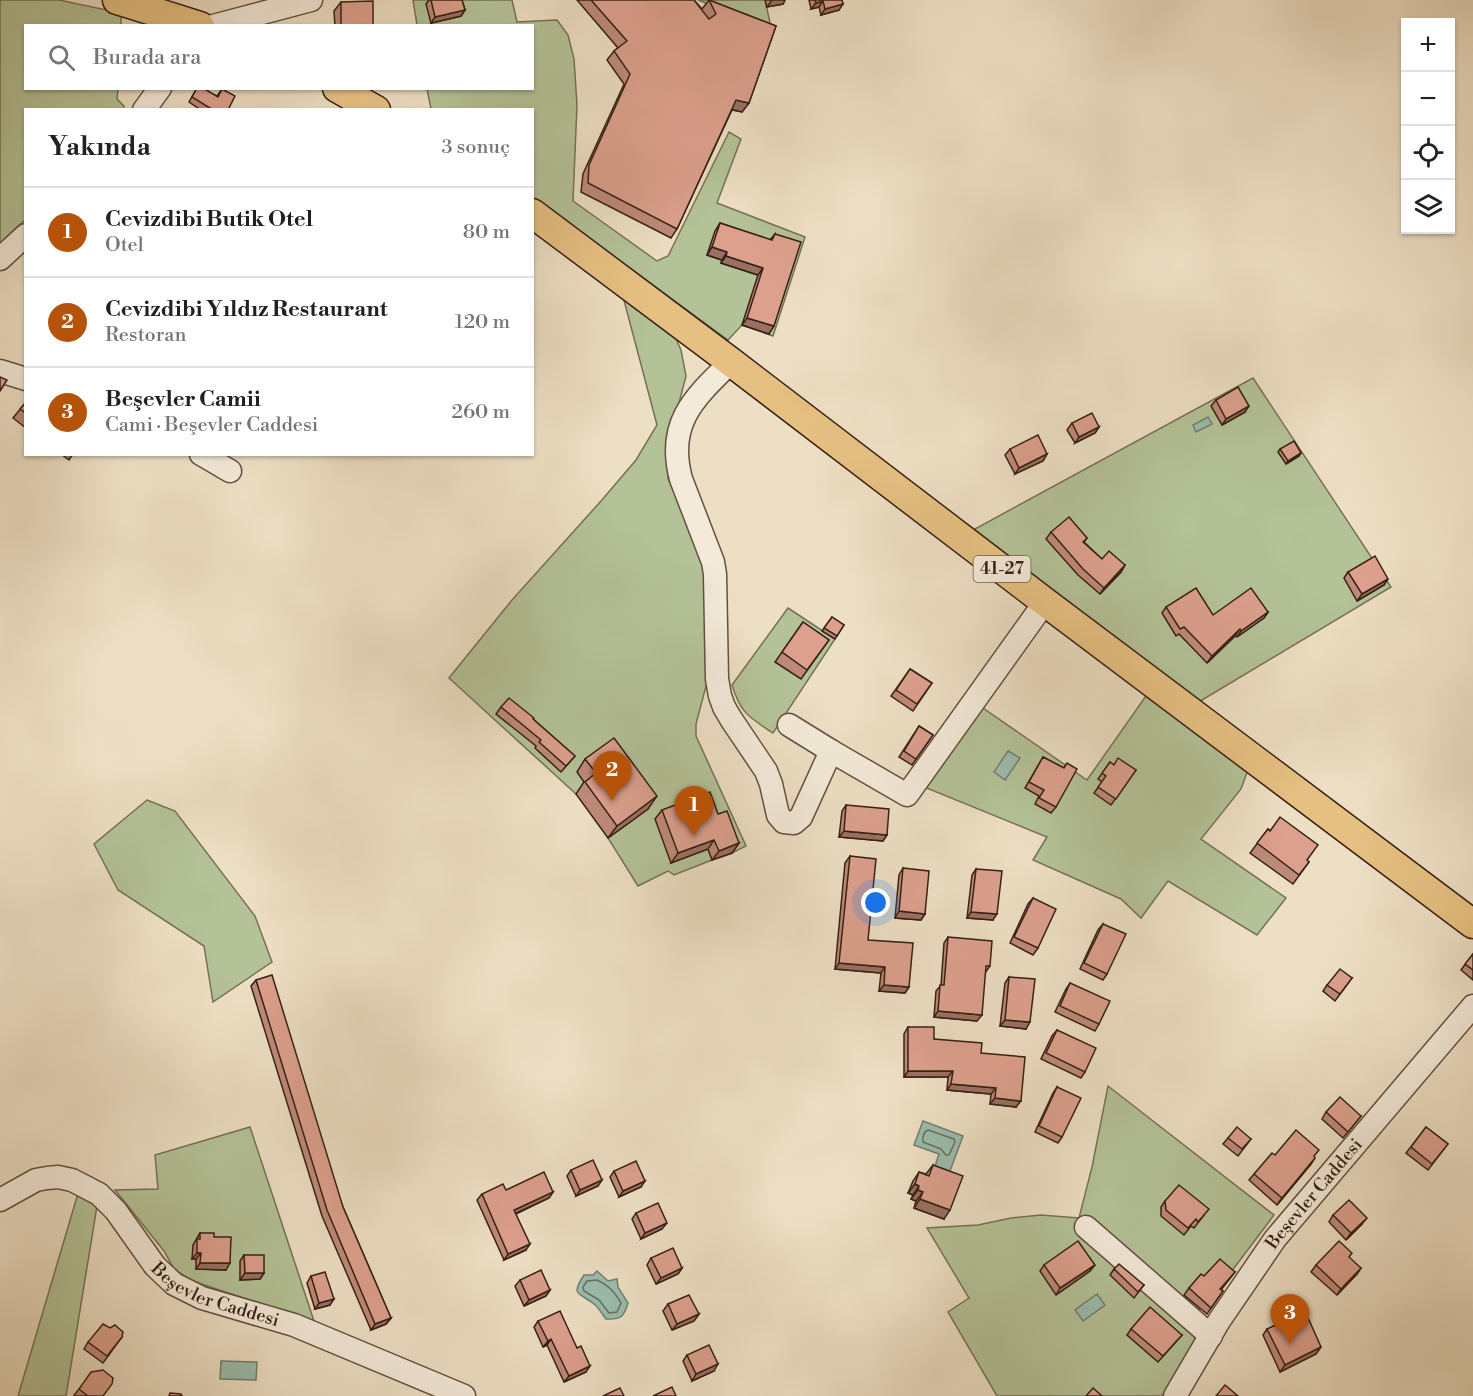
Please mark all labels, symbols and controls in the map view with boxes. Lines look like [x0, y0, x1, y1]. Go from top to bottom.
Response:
map controls [1401, 18, 1455, 234]
button: + [1401, 18, 1455, 72]
search box [24, 24, 534, 90]
icon: search [45, 41, 78, 74]
text: Burada ara [93, 44, 201, 71]
button: − [1401, 72, 1455, 126]
button: locate [1401, 126, 1455, 180]
text: Yakında [48, 131, 151, 163]
text: 3 sonuç [441, 135, 510, 160]
button: layers [1401, 180, 1455, 234]
text: Cevizdibi Butik Otel [105, 206, 313, 233]
text: 1 [63, 220, 72, 245]
text: 80 m [463, 220, 510, 245]
text: Otel [105, 233, 144, 258]
text: Cevizdibi Yıldız Restaurant [105, 296, 387, 323]
text: 2 [61, 310, 74, 335]
text: 120 m [455, 310, 510, 335]
text: Restoran [105, 323, 186, 348]
text: Beşevler Camii [105, 386, 261, 413]
text: 3 [61, 400, 74, 425]
text: 260 m [452, 400, 510, 425]
text: Cami · Beşevler Caddesi [105, 413, 318, 438]
road number: 41-27 [974, 556, 1030, 582]
pin: 2 [592, 752, 632, 801]
pin: 1 [674, 786, 714, 836]
your location [861, 888, 890, 917]
street label: Beşevler Caddesi [1260, 1133, 1367, 1254]
street label: Beşevler Caddesi [146, 1256, 282, 1332]
pin: 3 [1270, 1294, 1310, 1344]

